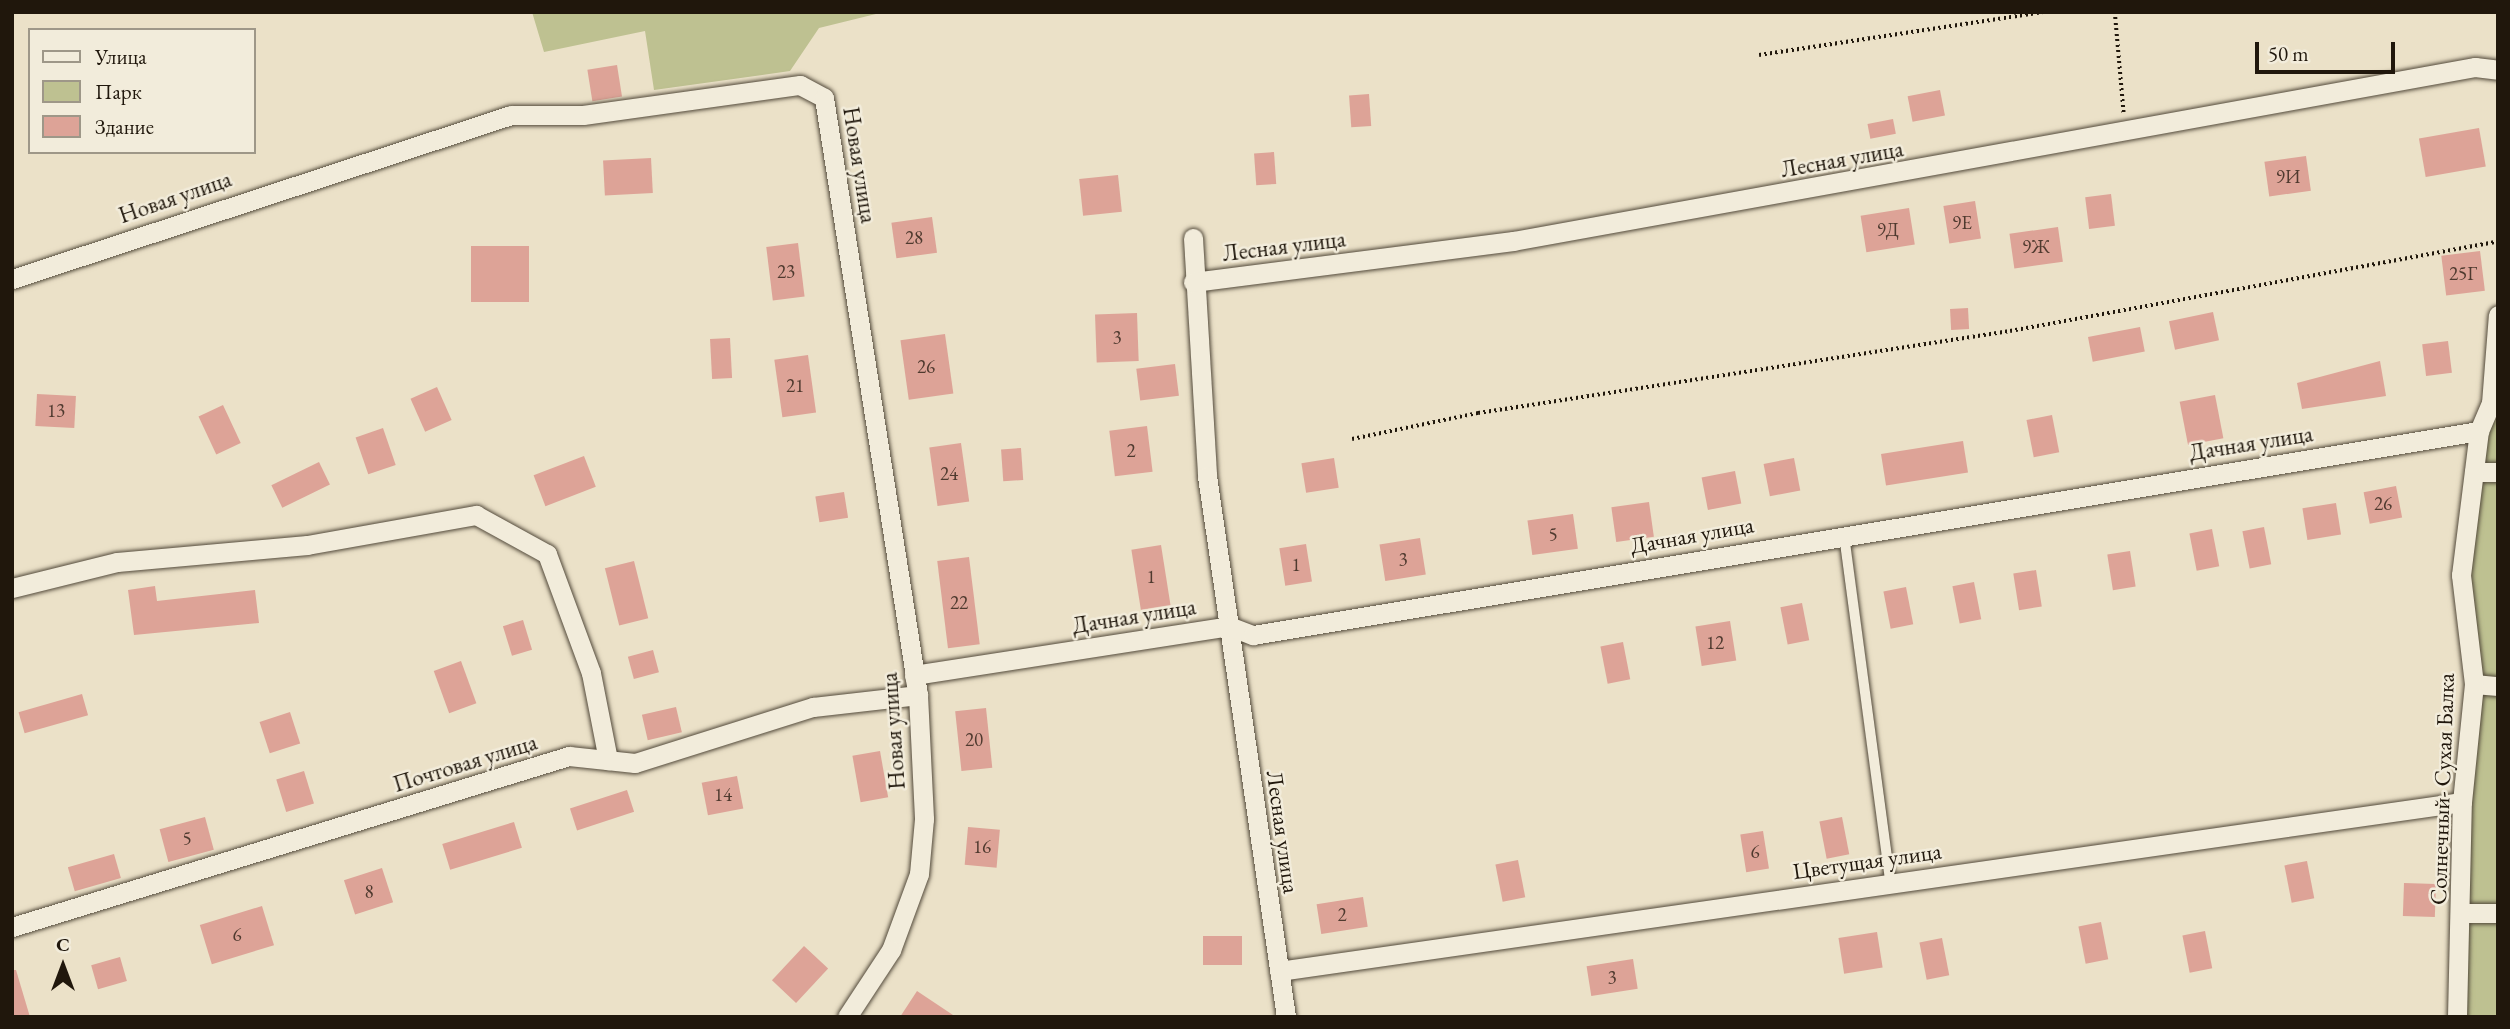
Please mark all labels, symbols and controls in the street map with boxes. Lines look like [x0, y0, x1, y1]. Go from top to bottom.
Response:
legend [28, 28, 256, 154]
scale bar [2258, 28, 2398, 72]
text: 50 m [2268, 40, 2309, 67]
text: Улица [95, 43, 147, 70]
text: Парк [95, 78, 142, 105]
street label: Новая улица [837, 105, 883, 225]
text: Здание [95, 113, 154, 140]
street label: Лесная улица [1779, 135, 1905, 183]
street label: Новая улица [115, 165, 235, 229]
house number: 9И [2276, 166, 2300, 188]
house number: 9Е [1952, 212, 1972, 234]
house number: 9Д [1877, 219, 1899, 241]
street label: Лесная улица [1221, 225, 1347, 267]
house number: 28 [905, 227, 923, 249]
house number: 9Ж [2022, 236, 2050, 258]
house number: 23 [777, 261, 795, 283]
house number: 25Г [2449, 263, 2477, 285]
house number: 3 [1112, 327, 1122, 349]
house number: 26 [917, 356, 935, 378]
house number: 21 [786, 375, 804, 397]
house number: 13 [47, 400, 65, 422]
street label: Дачная улица [2187, 420, 2315, 466]
house number: 2 [1126, 440, 1136, 462]
house number: 24 [940, 463, 958, 485]
house number: 26 [2374, 493, 2392, 515]
street label: Дачная улица [1628, 511, 1756, 559]
house number: 5 [1548, 524, 1558, 546]
house number: 3 [1398, 549, 1408, 571]
house number: 1 [1291, 554, 1301, 576]
house number: 1 [1146, 566, 1156, 588]
house number: 22 [950, 592, 968, 614]
street label: Дачная улица [1070, 593, 1198, 639]
house number: 12 [1706, 632, 1724, 654]
street label: Новая улица [875, 671, 911, 791]
street label: Солнечный- Сухая Балка [2424, 673, 2460, 905]
street label: Почтовая улица [390, 728, 540, 798]
house number: 20 [965, 729, 983, 751]
street label: Лесная улица [1261, 769, 1305, 895]
house number: 14 [714, 784, 732, 806]
house number: 5 [182, 828, 192, 850]
house number: 16 [973, 836, 991, 858]
street label: Цветущая улица [1791, 837, 1943, 885]
house number: 6 [1750, 841, 1760, 863]
house number: 8 [364, 881, 374, 903]
house number: 2 [1337, 904, 1347, 926]
house number: 6 [232, 924, 242, 946]
north arrow [28, 931, 98, 1001]
text: С [56, 932, 70, 957]
house number: 3 [1607, 967, 1617, 989]

